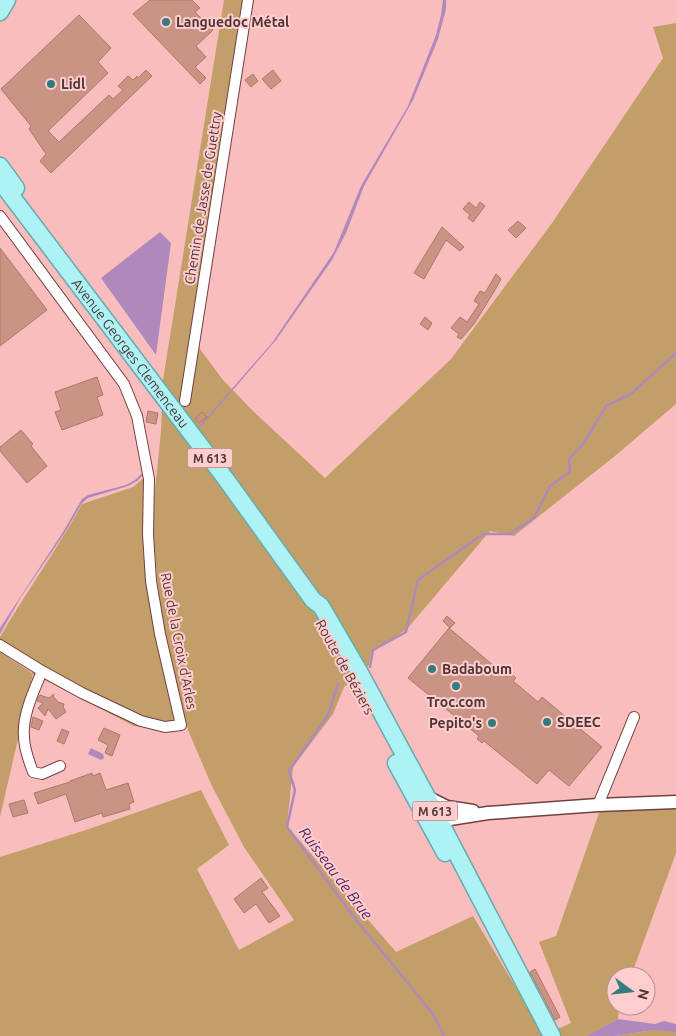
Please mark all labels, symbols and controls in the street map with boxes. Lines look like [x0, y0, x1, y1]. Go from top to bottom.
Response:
place label: Languedoc Métal [176, 14, 289, 30]
marker: Languedoc Métal [160, 16, 172, 28]
place label: Lidl [61, 76, 85, 92]
marker: Lidl [45, 78, 57, 90]
street label: Chemin de Jasse de Guettry [181, 110, 225, 286]
street label: Avenue Georges Clemenceau [69, 275, 192, 431]
road number: M 613 [188, 448, 232, 468]
street label: Rue de la Croix d'Arles [158, 571, 200, 711]
street label: Route de Béziers [312, 617, 378, 717]
place label: Badaboum [442, 661, 512, 677]
marker: Badaboum [426, 663, 438, 675]
marker: Troc.com [450, 680, 462, 692]
place label: Troc.com [427, 694, 485, 710]
place label: SDEEC [557, 714, 601, 730]
place label: Pepito's [429, 715, 482, 731]
marker: SDEEC [541, 716, 553, 728]
marker: Pepito's [486, 717, 498, 729]
road number: M 613 [412, 801, 458, 820]
water label: Ruisseau de Brue [296, 824, 376, 923]
north arrow [606, 966, 656, 1016]
text: N [634, 987, 653, 1001]

